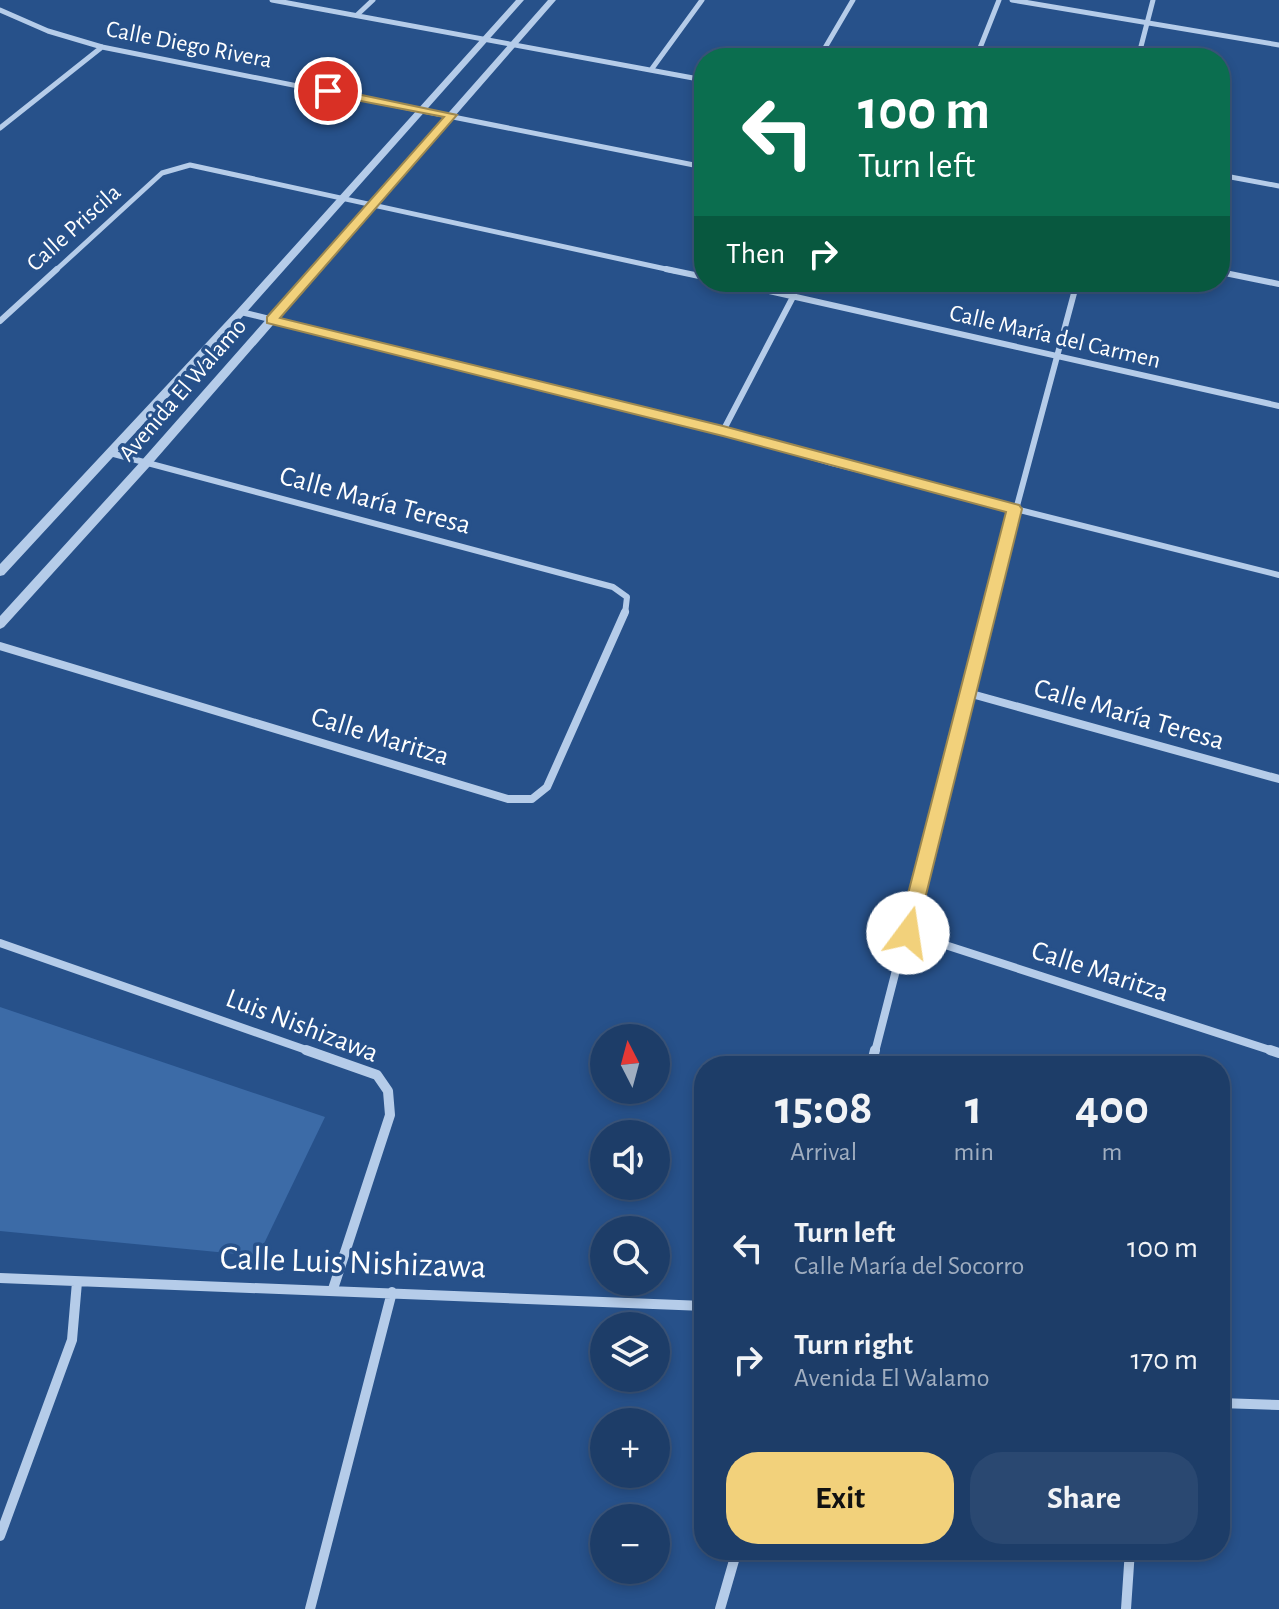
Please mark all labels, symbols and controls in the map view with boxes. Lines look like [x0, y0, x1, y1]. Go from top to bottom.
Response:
street label: Calle Diego Rivera [104, 17, 274, 73]
pin [294, 57, 362, 125]
icon: arrive [306, 69, 350, 113]
icon: left [726, 80, 830, 184]
text: 100 m [858, 83, 990, 139]
text: Turn left [858, 148, 975, 184]
street label: Calle Priscila [22, 180, 126, 276]
icon: right [801, 232, 845, 276]
text: Then [726, 239, 785, 269]
street label: Calle María del Carmen [947, 301, 1163, 373]
street label: Avenida El Walamo [115, 314, 251, 466]
street label: Calle María Teresa [276, 462, 474, 540]
street label: Calle María Teresa [1031, 674, 1227, 756]
street label: Calle Maritza [308, 703, 452, 771]
position arrow [866, 891, 950, 975]
street label: Calle Maritza [1028, 937, 1172, 1007]
street label: Luis Nishizawa [222, 984, 382, 1068]
north arrow [590, 1024, 670, 1104]
map controls [590, 1024, 670, 1584]
text: 15:08 [775, 1085, 873, 1133]
text: 1 [965, 1085, 982, 1133]
text: 400 [1075, 1085, 1149, 1133]
button: sound [590, 1120, 670, 1200]
text: Arrival [790, 1139, 857, 1165]
text: min [954, 1139, 994, 1165]
text: m [1102, 1139, 1122, 1165]
button: search [590, 1216, 670, 1296]
text: Turn left [794, 1218, 895, 1248]
icon: left [726, 1226, 770, 1270]
text: 100 m [1127, 1233, 1198, 1263]
street label: Calle Luis Nishizawa [219, 1241, 487, 1285]
text: Calle María del Socorro [794, 1253, 1024, 1279]
button: layers [590, 1312, 670, 1392]
text: Turn right [794, 1330, 913, 1360]
icon: right [726, 1338, 770, 1382]
text: 170 m [1130, 1345, 1198, 1375]
text: Avenida El Walamo [794, 1365, 989, 1391]
button: + [590, 1408, 670, 1488]
button: Exit [726, 1452, 954, 1544]
button: Share [970, 1452, 1198, 1544]
button: − [590, 1504, 670, 1584]

